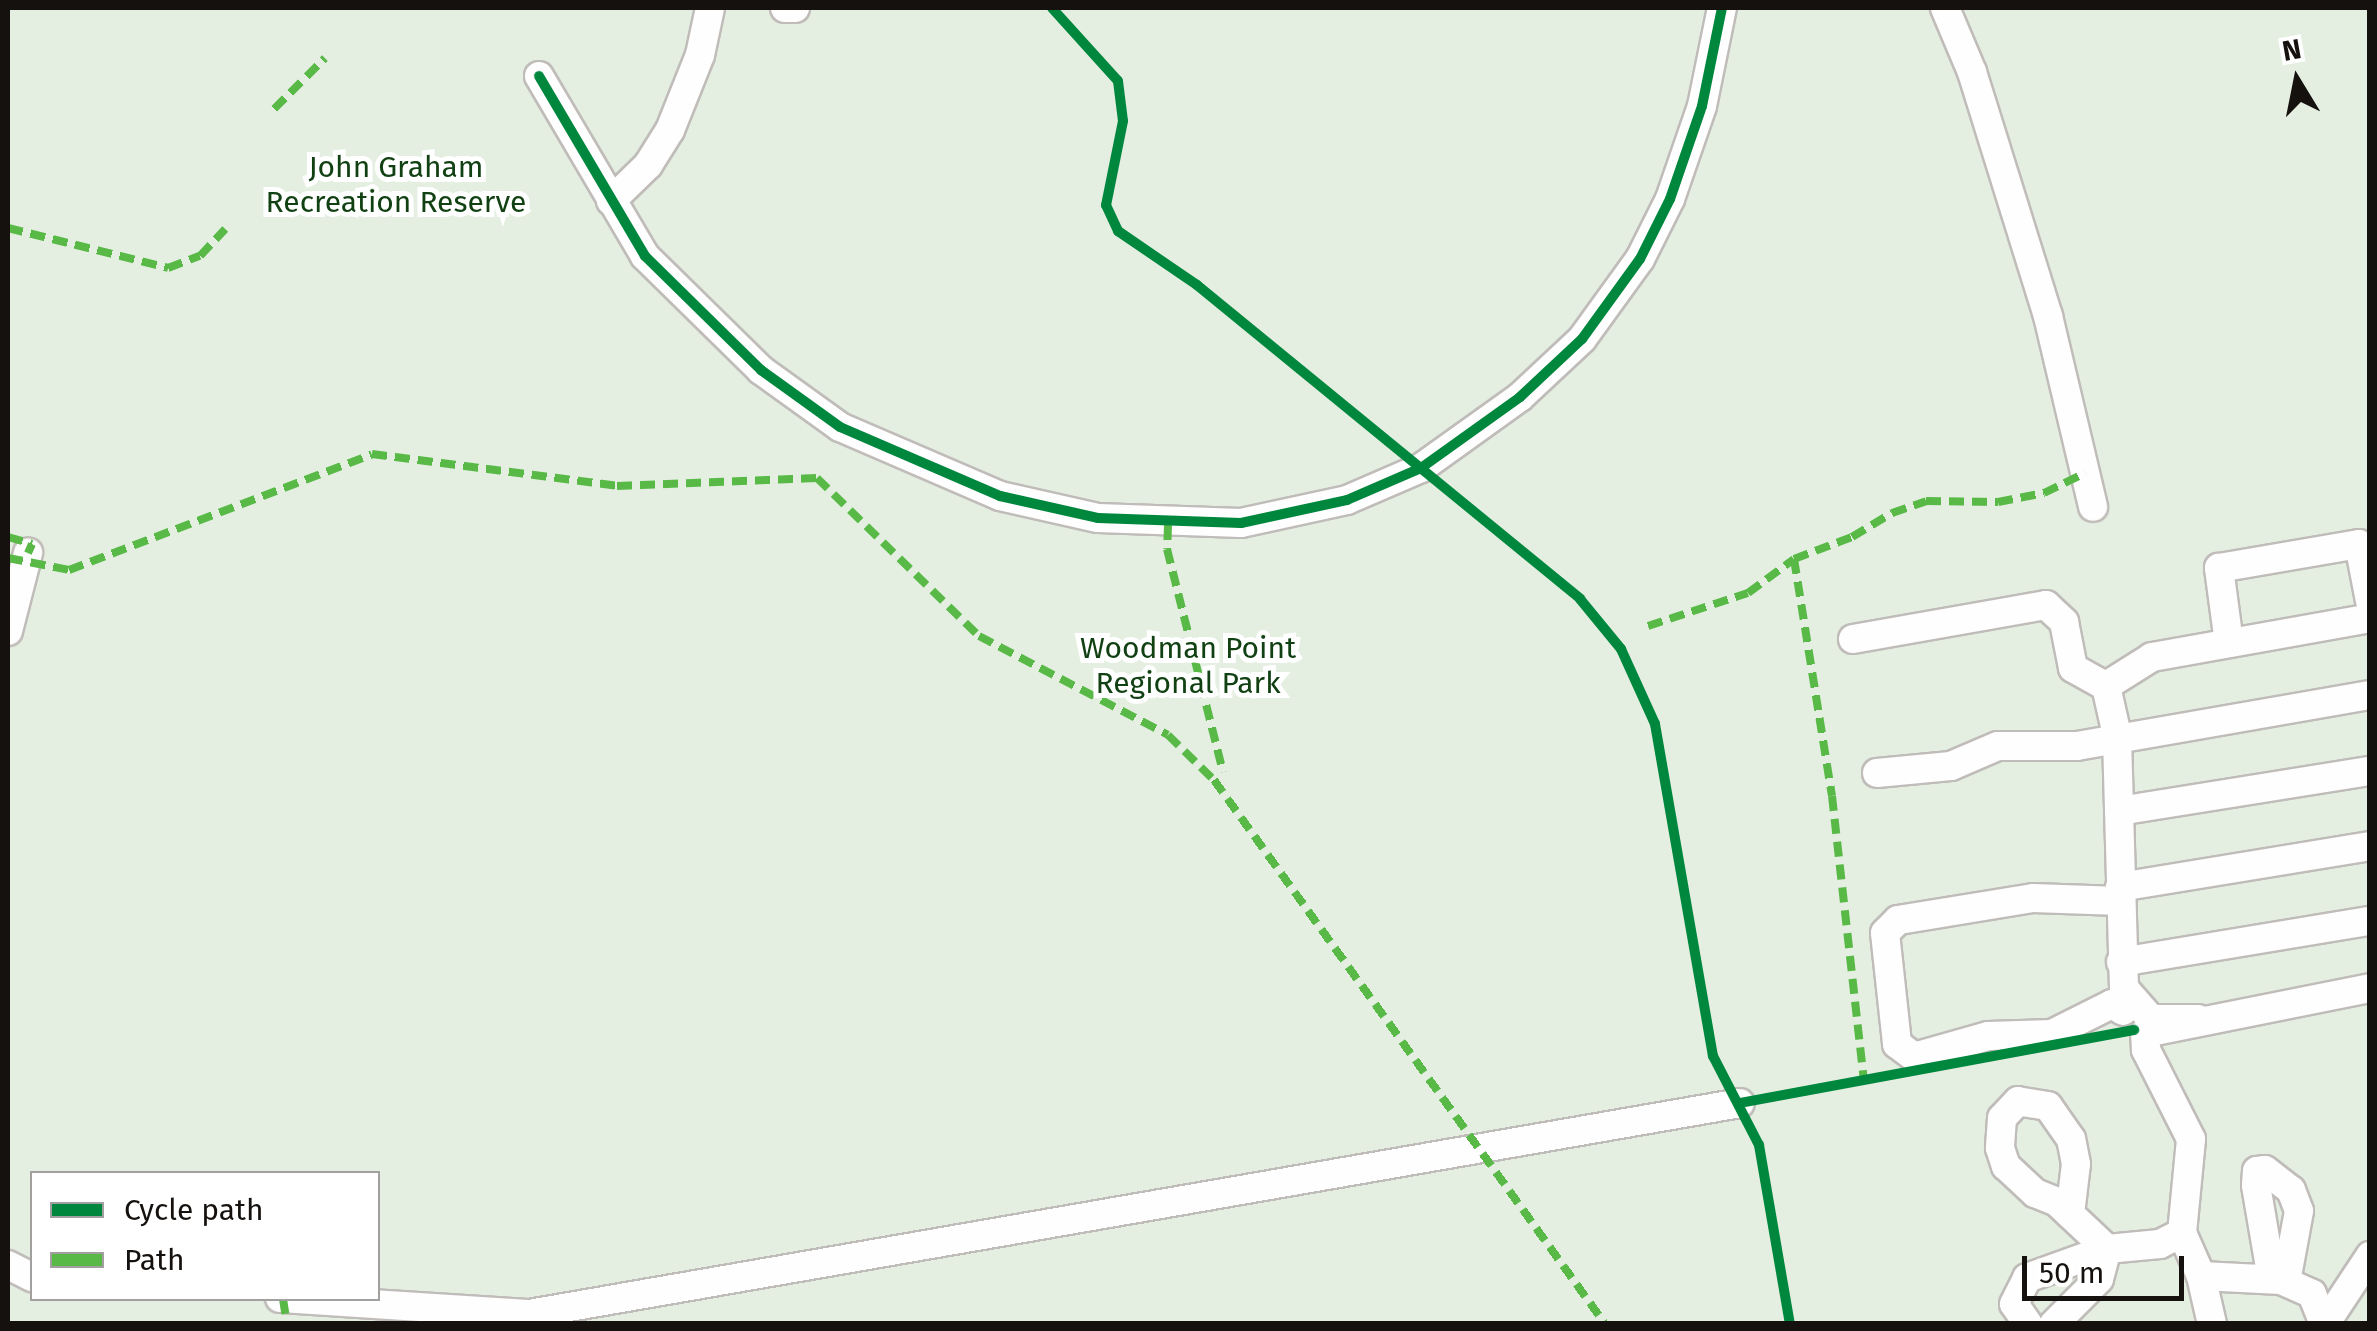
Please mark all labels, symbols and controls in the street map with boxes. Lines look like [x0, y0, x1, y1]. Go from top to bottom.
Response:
north arrow [2247, 30, 2347, 130]
text: N [2280, 32, 2304, 68]
park label: John Graham Recreation Reserve [266, 149, 526, 220]
park label: Woodman Point Regional Park [1080, 630, 1296, 700]
legend [30, 1171, 380, 1301]
text: Cycle path [124, 1192, 263, 1228]
scale bar [2027, 1236, 2190, 1298]
text: Path [124, 1242, 185, 1278]
text: 50 m [2039, 1255, 2104, 1291]

